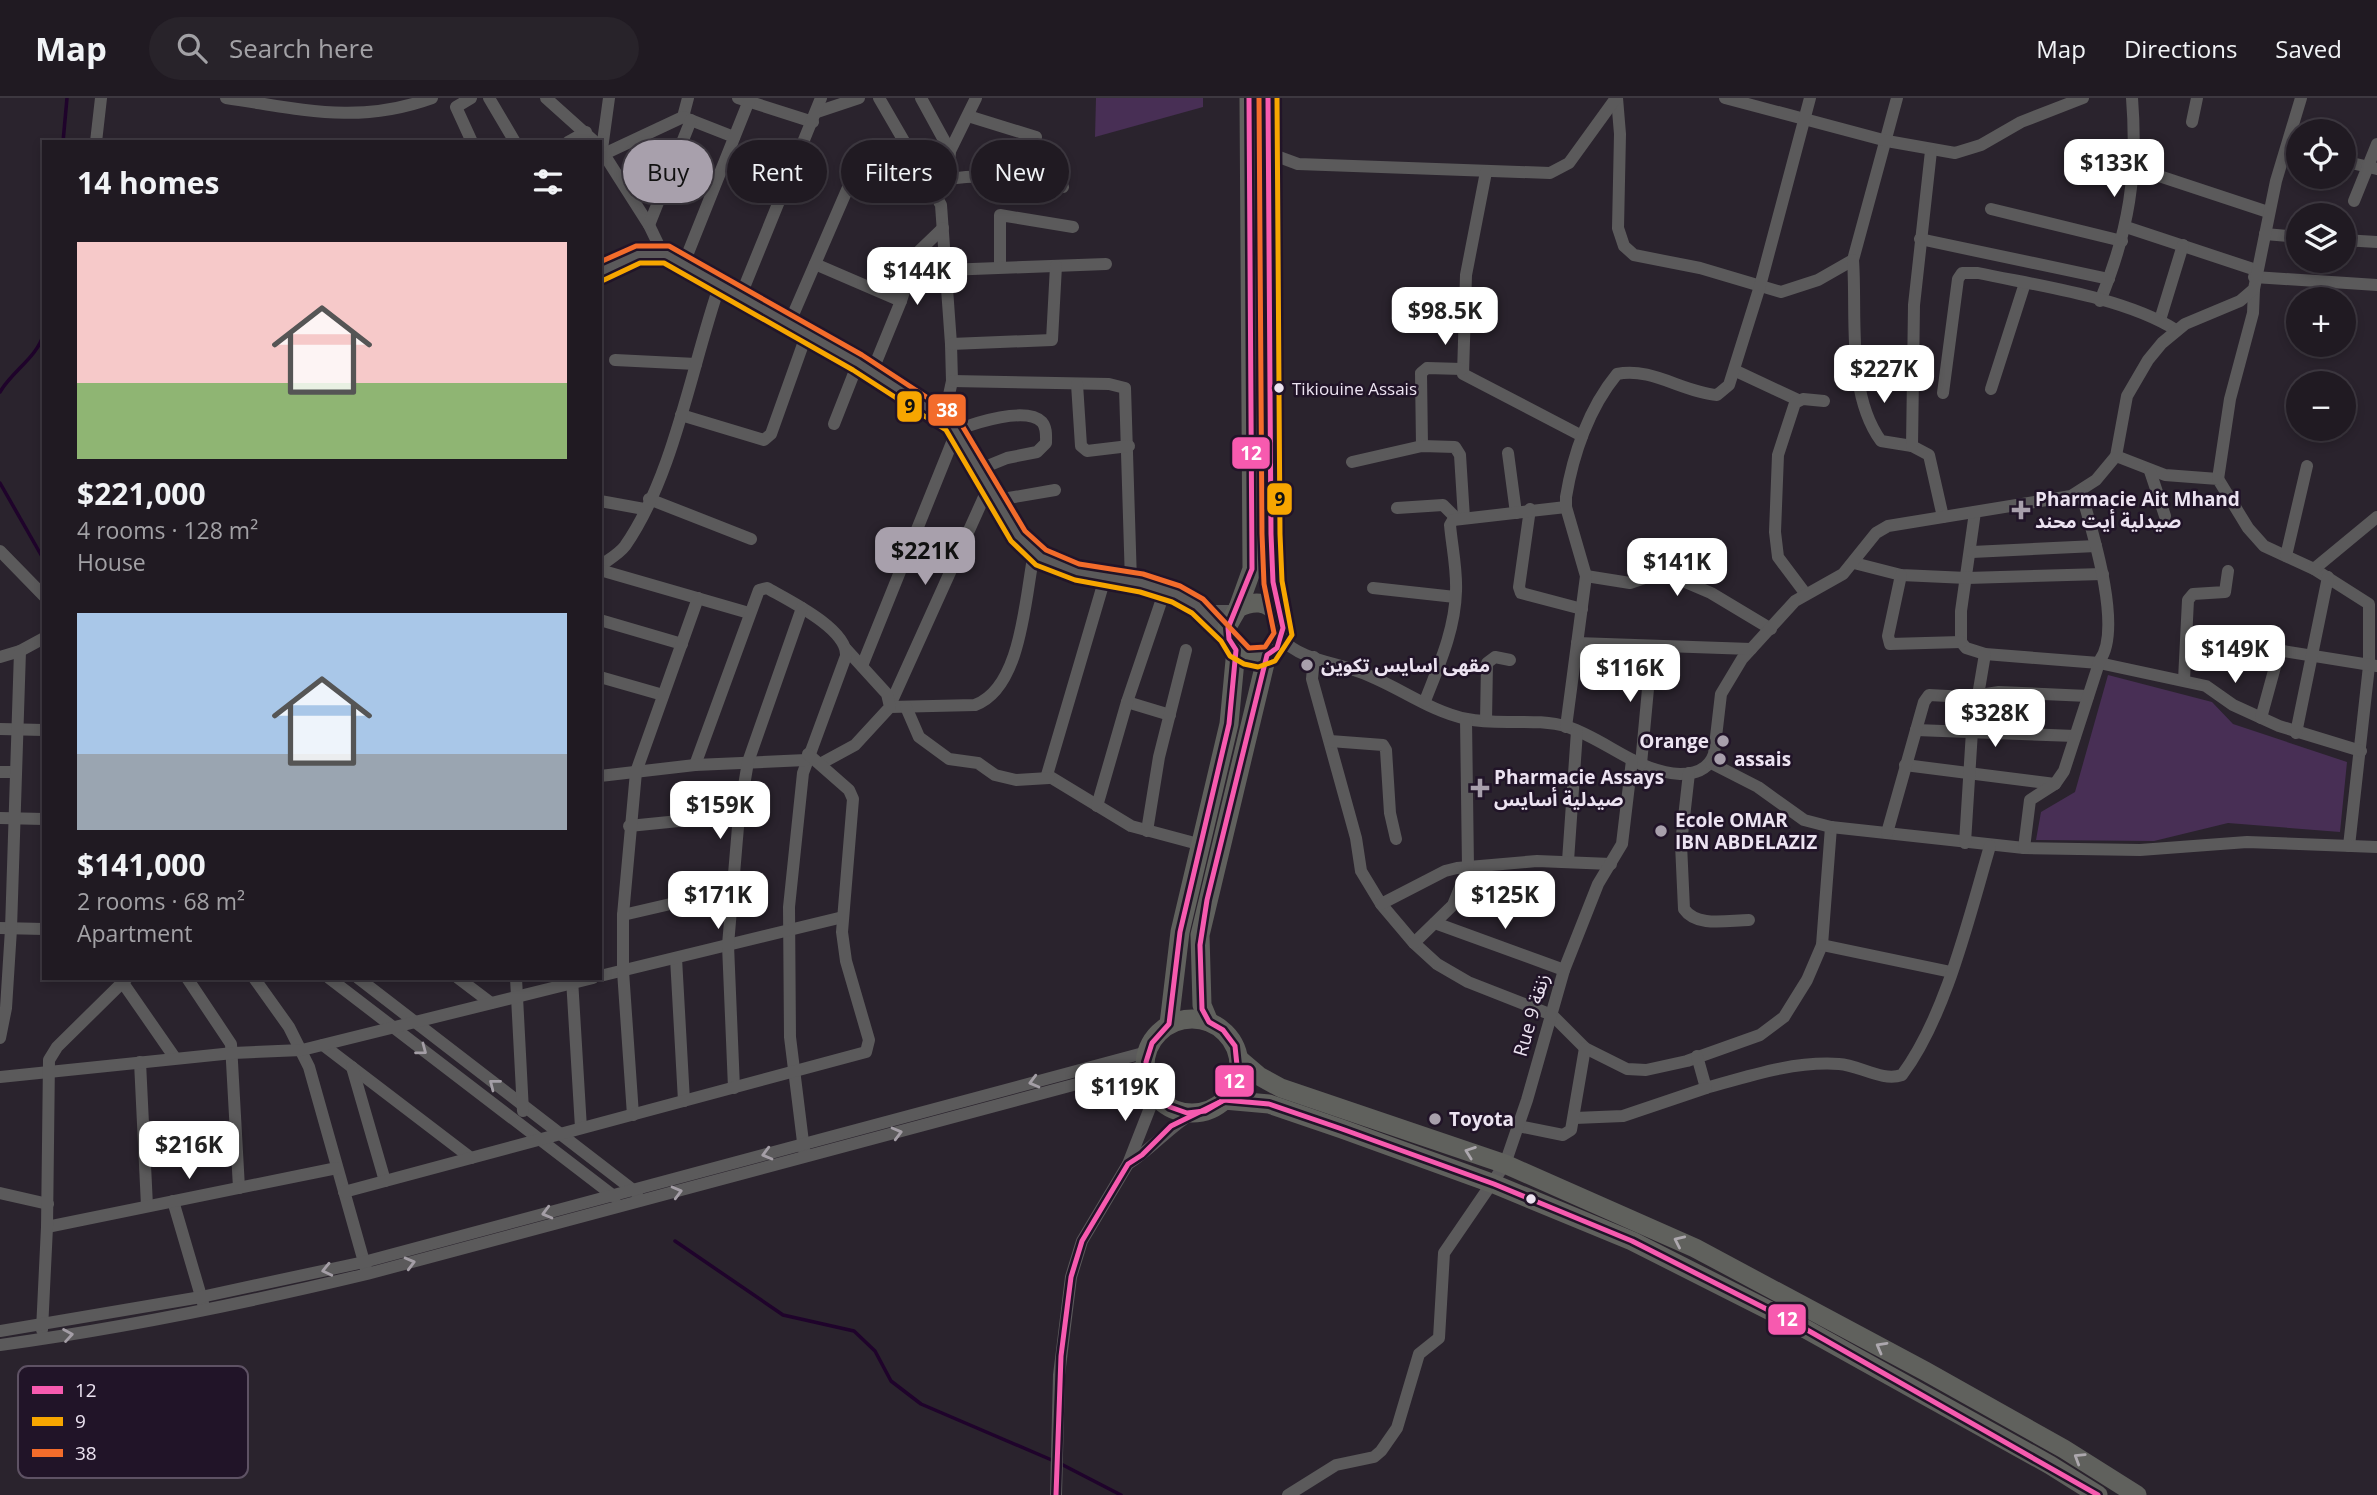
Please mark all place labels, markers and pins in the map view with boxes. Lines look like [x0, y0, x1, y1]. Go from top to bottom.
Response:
pin: $133K [2065, 140, 2163, 199]
pin: $144K [868, 248, 966, 307]
pin: $98.5K [1388, 288, 1502, 347]
pin: $227K [1835, 345, 1933, 405]
place label: Tikiouine Assais [1292, 377, 1417, 400]
marker: Tikiouine Assais [1272, 381, 1286, 395]
place label: Pharmacie Ait Mhand صيدلية أيت محند [2035, 486, 2240, 534]
marker: Pharmacie Ait Mhand صيدلية أيت محند [2013, 502, 2029, 518]
pin: $221K [876, 528, 974, 587]
pin: $141K [1628, 538, 1726, 598]
pin: $149K [2186, 626, 2284, 685]
pin: $116K [1581, 644, 1679, 704]
place label: مقهى اسايس تكوين [1321, 652, 1490, 678]
marker: مقهى اسايس تكوين [1299, 657, 1315, 673]
pin: $328K [1946, 690, 2044, 749]
place label: Orange [1639, 728, 1709, 754]
marker: Orange [1715, 733, 1731, 749]
place label: assais [1734, 746, 1791, 772]
marker: assais [1712, 751, 1728, 767]
place label: Pharmacie Assays صيدلية أسايس [1494, 764, 1664, 812]
marker: Pharmacie Assays صيدلية أسايس [1472, 780, 1488, 796]
pin: $159K [671, 782, 769, 841]
place label: Ecole OMAR IBN ABDELAZIZ [1675, 807, 1817, 855]
marker: Ecole OMAR IBN ABDELAZIZ [1653, 823, 1669, 839]
pin: $171K [669, 872, 767, 931]
pin: $125K [1456, 872, 1554, 931]
pin: $119K [1076, 1063, 1174, 1123]
place label: Toyota [1449, 1106, 1514, 1132]
marker: Toyota [1427, 1111, 1443, 1127]
pin: $216K [140, 1122, 238, 1181]
unlabelled marker [1524, 1192, 1538, 1206]

